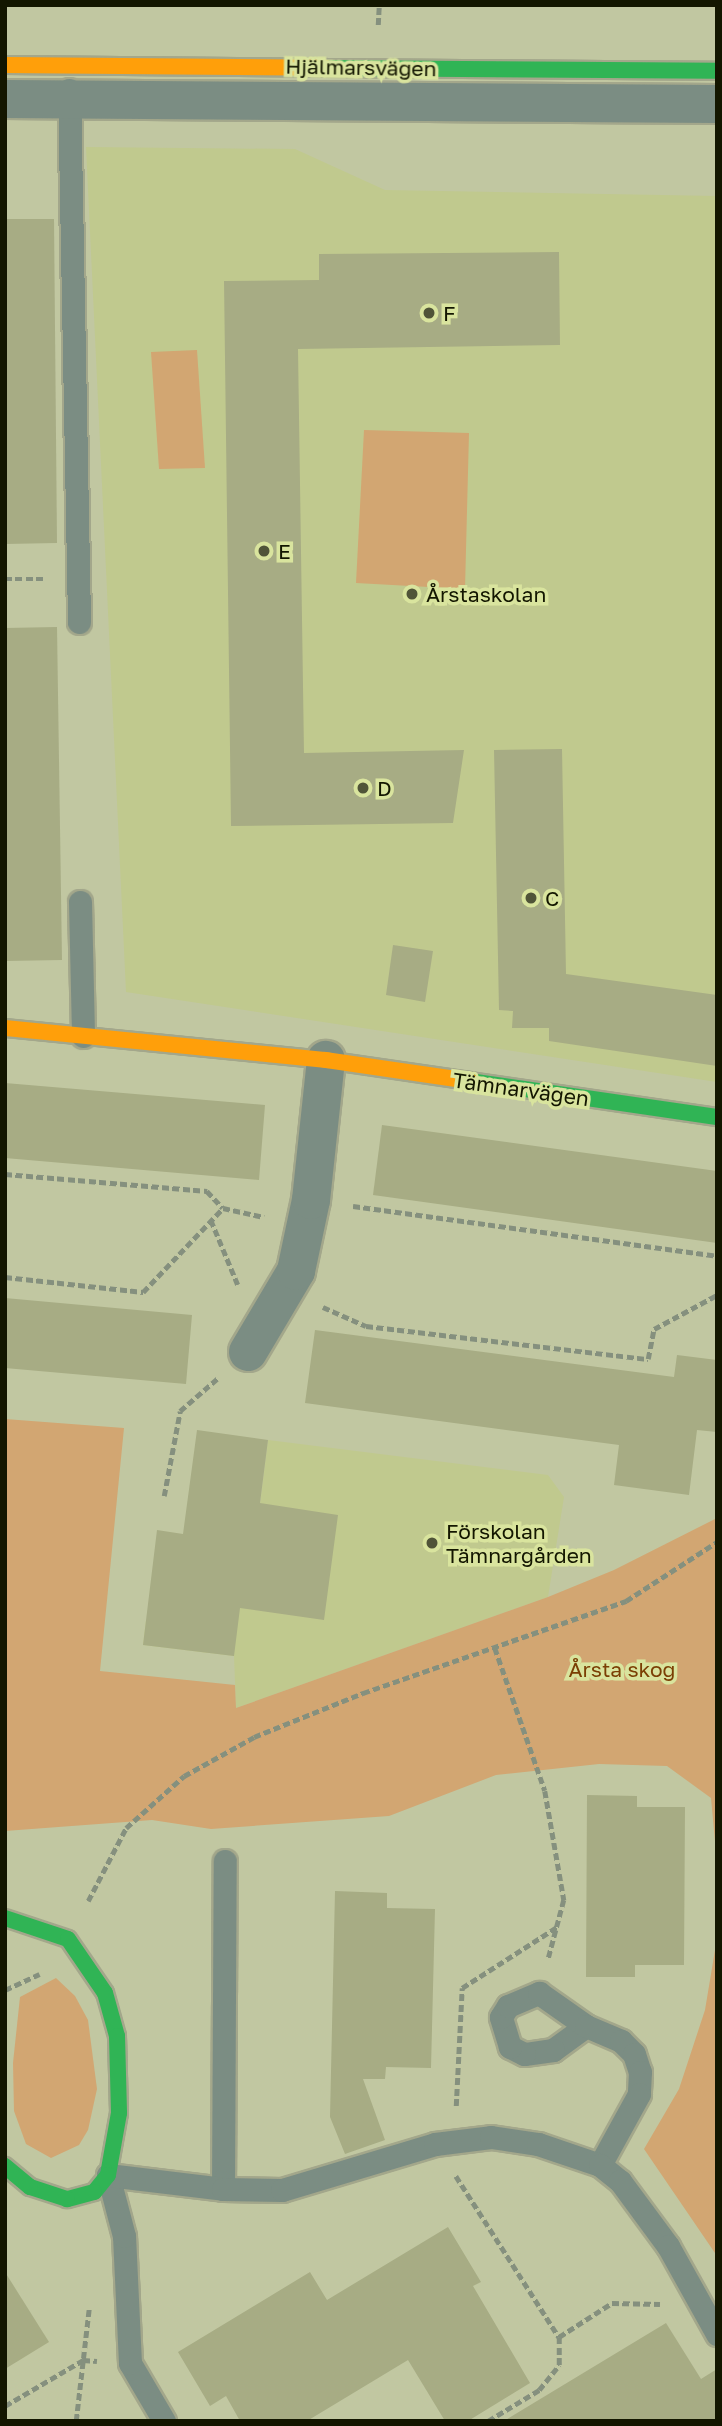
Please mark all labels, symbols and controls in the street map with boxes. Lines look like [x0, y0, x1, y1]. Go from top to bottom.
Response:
street label: Hjälmarsvägen [285, 53, 437, 81]
place label: F [443, 300, 455, 326]
marker: F [421, 305, 437, 321]
place label: E [278, 538, 291, 564]
marker: E [256, 543, 272, 559]
place label: Årstaskolan [426, 581, 546, 607]
marker: Årstaskolan [404, 586, 420, 602]
place label: D [377, 775, 392, 801]
marker: D [355, 780, 371, 796]
place label: C [545, 885, 559, 911]
marker: C [523, 890, 539, 906]
street label: Tämnarvägen [451, 1067, 591, 1111]
place label: Förskolan Tämnargården [446, 1518, 592, 1568]
marker: Förskolan Tämnargården [424, 1535, 440, 1551]
park label: Årsta skog [569, 1656, 675, 1682]

